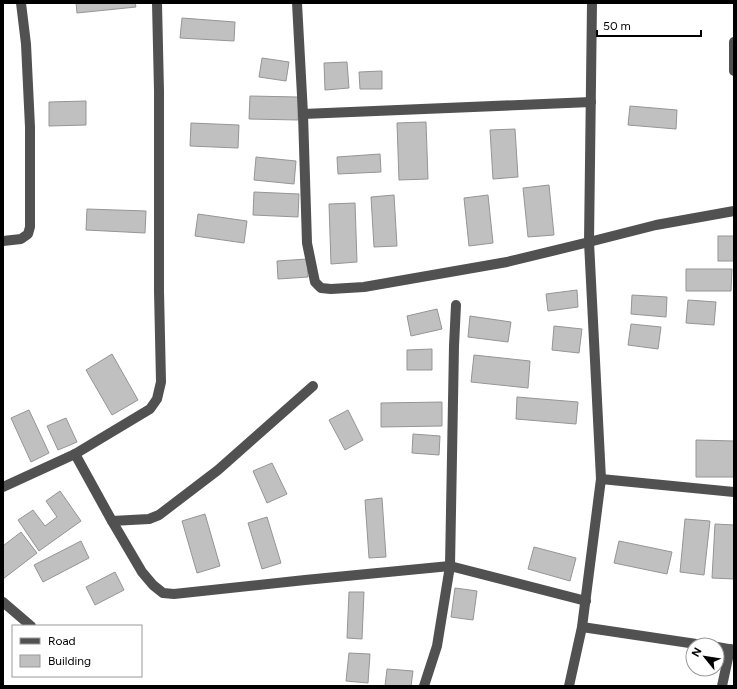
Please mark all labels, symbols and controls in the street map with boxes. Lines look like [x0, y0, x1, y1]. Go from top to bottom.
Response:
scale bar [597, 12, 701, 38]
text: 50 m [603, 19, 631, 33]
legend [12, 625, 142, 677]
text: Road [48, 634, 76, 648]
north arrow [685, 637, 725, 677]
text: N [689, 645, 705, 659]
text: Building [48, 654, 91, 668]

